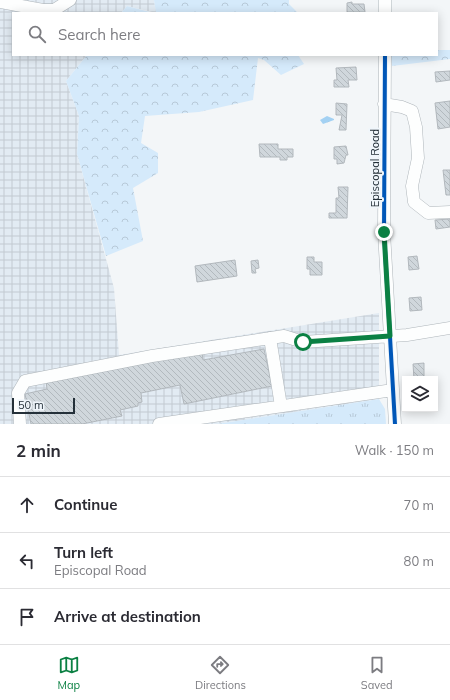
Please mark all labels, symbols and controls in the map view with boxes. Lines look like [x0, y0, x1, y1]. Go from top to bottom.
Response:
search box [12, 12, 438, 56]
icon: search [26, 23, 48, 45]
text: Search here [58, 25, 140, 44]
street label: Episcopal Road [368, 129, 382, 207]
route end [375, 223, 393, 241]
route start [294, 333, 312, 351]
map controls [402, 376, 438, 412]
button: layers [402, 376, 438, 412]
scale bar [12, 396, 75, 415]
text: 50 m [18, 398, 44, 412]
text: 2 min [16, 440, 61, 461]
text: Walk · 150 m [355, 442, 434, 458]
icon: ahead [16, 494, 38, 516]
text: Continue [54, 495, 117, 514]
text: 70 m [404, 497, 434, 513]
text: Turn left [54, 543, 113, 562]
icon: left [16, 550, 38, 572]
text: 80 m [404, 553, 434, 569]
text: Episcopal Road [54, 562, 147, 578]
icon: arrive [16, 606, 38, 628]
text: Arrive at destination [54, 607, 201, 626]
tab: Map [57, 654, 80, 692]
tab: Directions [195, 654, 246, 692]
tab: Saved [361, 654, 393, 692]

